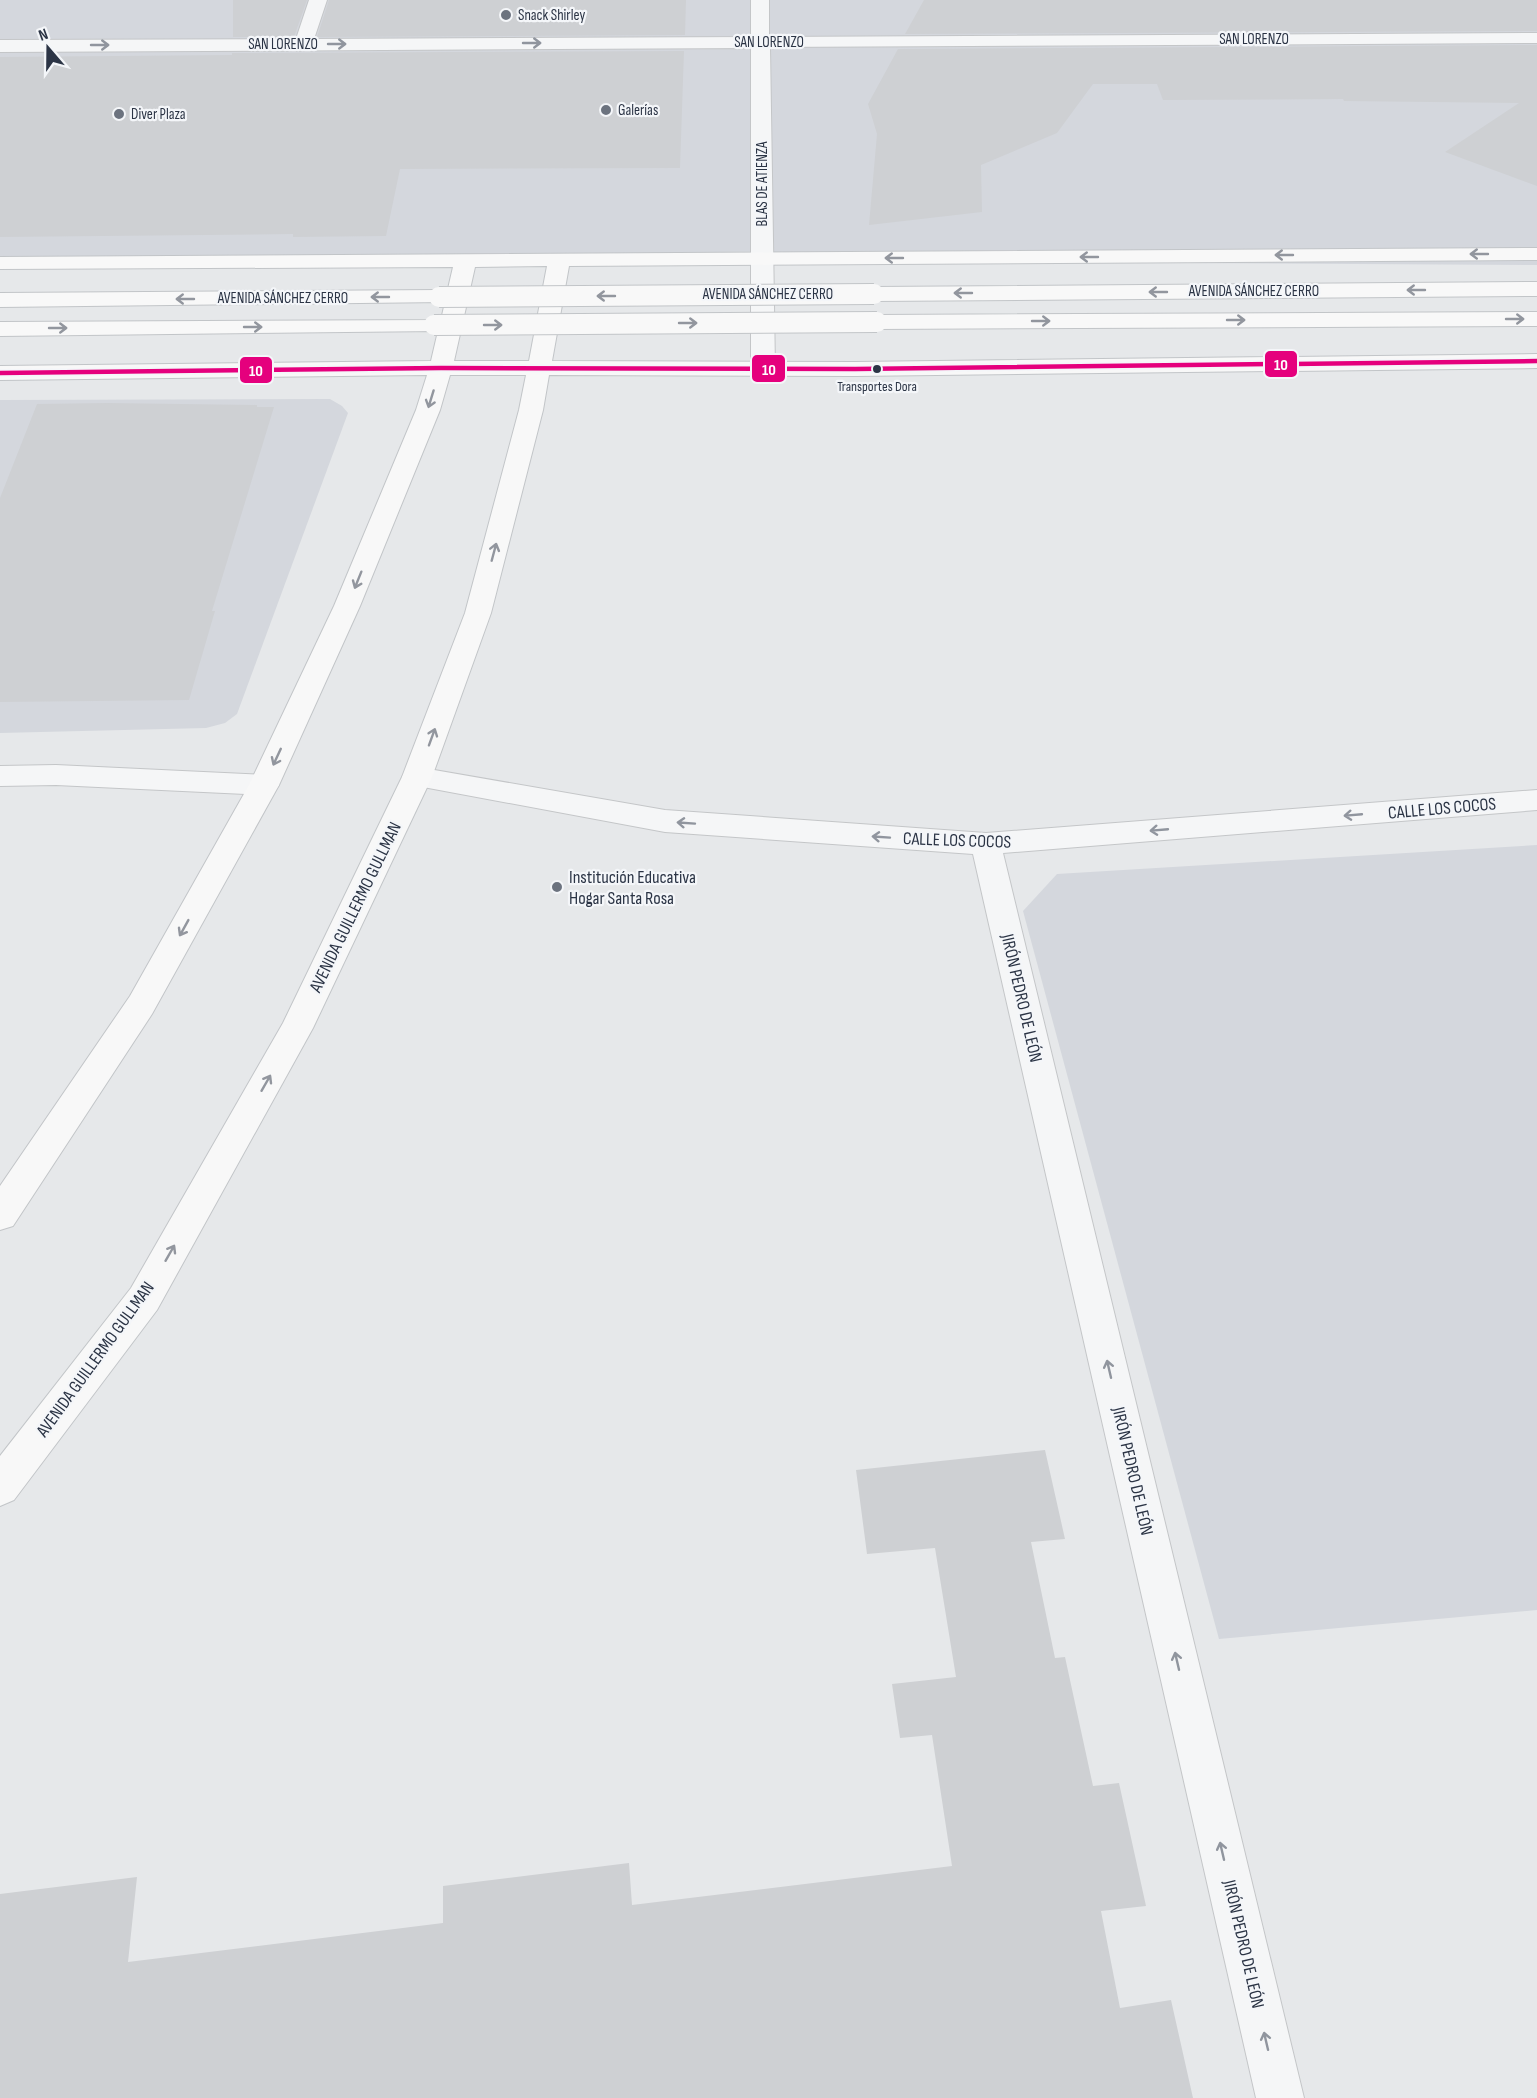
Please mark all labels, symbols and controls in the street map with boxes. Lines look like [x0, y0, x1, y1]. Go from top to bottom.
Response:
place label: Snack Shirley [518, 6, 585, 25]
marker: Snack Shirley [499, 8, 513, 22]
north arrow [18, 18, 78, 78]
text: N [36, 25, 51, 46]
street label: SAN LORENZO [1219, 30, 1289, 49]
street label: SAN LORENZO [734, 33, 804, 52]
street label: SAN LORENZO [248, 35, 318, 54]
one-way arrow [522, 37, 542, 49]
one-way arrow [327, 38, 347, 50]
one-way arrow [90, 39, 110, 51]
place label: Galerías [618, 101, 658, 120]
marker: Galerías [599, 103, 613, 117]
place label: Diver Plaza [131, 105, 186, 124]
marker: Diver Plaza [112, 107, 126, 121]
street label: BLAS DE ATIENZA [753, 141, 772, 226]
one-way arrow [1469, 248, 1489, 260]
one-way arrow [1274, 250, 1294, 261]
one-way arrow [1079, 251, 1099, 263]
one-way arrow [884, 252, 904, 264]
street label: AVENIDA SÁNCHEZ CERRO [1188, 282, 1319, 301]
one-way arrow [1406, 284, 1426, 296]
street label: AVENIDA SÁNCHEZ CERRO [702, 285, 833, 304]
one-way arrow [1148, 286, 1168, 298]
one-way arrow [953, 287, 973, 299]
street label: AVENIDA SÁNCHEZ CERRO [217, 289, 348, 308]
one-way arrow [596, 290, 616, 301]
one-way arrow [371, 291, 391, 303]
one-way arrow [176, 293, 196, 304]
one-way arrow [1504, 313, 1524, 325]
one-way arrow [1225, 314, 1245, 326]
one-way arrow [1030, 315, 1050, 327]
one-way arrow [677, 318, 697, 329]
one-way arrow [482, 319, 502, 331]
one-way arrow [243, 321, 263, 333]
one-way arrow [48, 322, 68, 334]
line badge: 10 [1264, 350, 1298, 378]
line badge: 10 [751, 354, 786, 383]
line badge: 10 [239, 356, 273, 384]
text: 10 [1274, 356, 1288, 375]
text: 10 [762, 361, 776, 380]
text: 10 [249, 362, 263, 381]
marker: Transportes Dora [871, 363, 883, 375]
place label: Transportes Dora [837, 378, 917, 395]
one-way arrow [425, 389, 436, 408]
one-way arrow [488, 543, 500, 562]
one-way arrow [352, 570, 363, 588]
one-way arrow [427, 728, 438, 747]
one-way arrow [271, 748, 282, 766]
street label: CALLE LOS COCOS [1387, 793, 1497, 824]
one-way arrow [1344, 810, 1364, 821]
one-way arrow [677, 817, 696, 828]
street label: AVENIDA GUILLERMO GULLMAN [305, 819, 406, 997]
one-way arrow [1149, 825, 1169, 836]
street label: CALLE LOS COCOS [902, 828, 1012, 853]
one-way arrow [871, 831, 891, 842]
place label: Institución Educativa Hogar Santa Rosa [569, 867, 696, 909]
marker: Institución Educativa Hogar Santa Rosa [550, 880, 564, 894]
one-way arrow [178, 919, 190, 936]
street label: JIRÓN PEDRO DE LEÓN [996, 931, 1047, 1064]
one-way arrow [260, 1075, 272, 1092]
one-way arrow [164, 1245, 176, 1262]
street label: AVENIDA GUILLERMO GULLMAN [31, 1278, 159, 1442]
one-way arrow [1103, 1360, 1114, 1379]
street label: JIRÓN PEDRO DE LEÓN [1107, 1404, 1158, 1537]
one-way arrow [1171, 1652, 1183, 1671]
one-way arrow [1215, 1842, 1227, 1861]
street label: JIRÓN PEDRO DE LEÓN [1218, 1877, 1269, 2010]
one-way arrow [1260, 2032, 1272, 2051]

